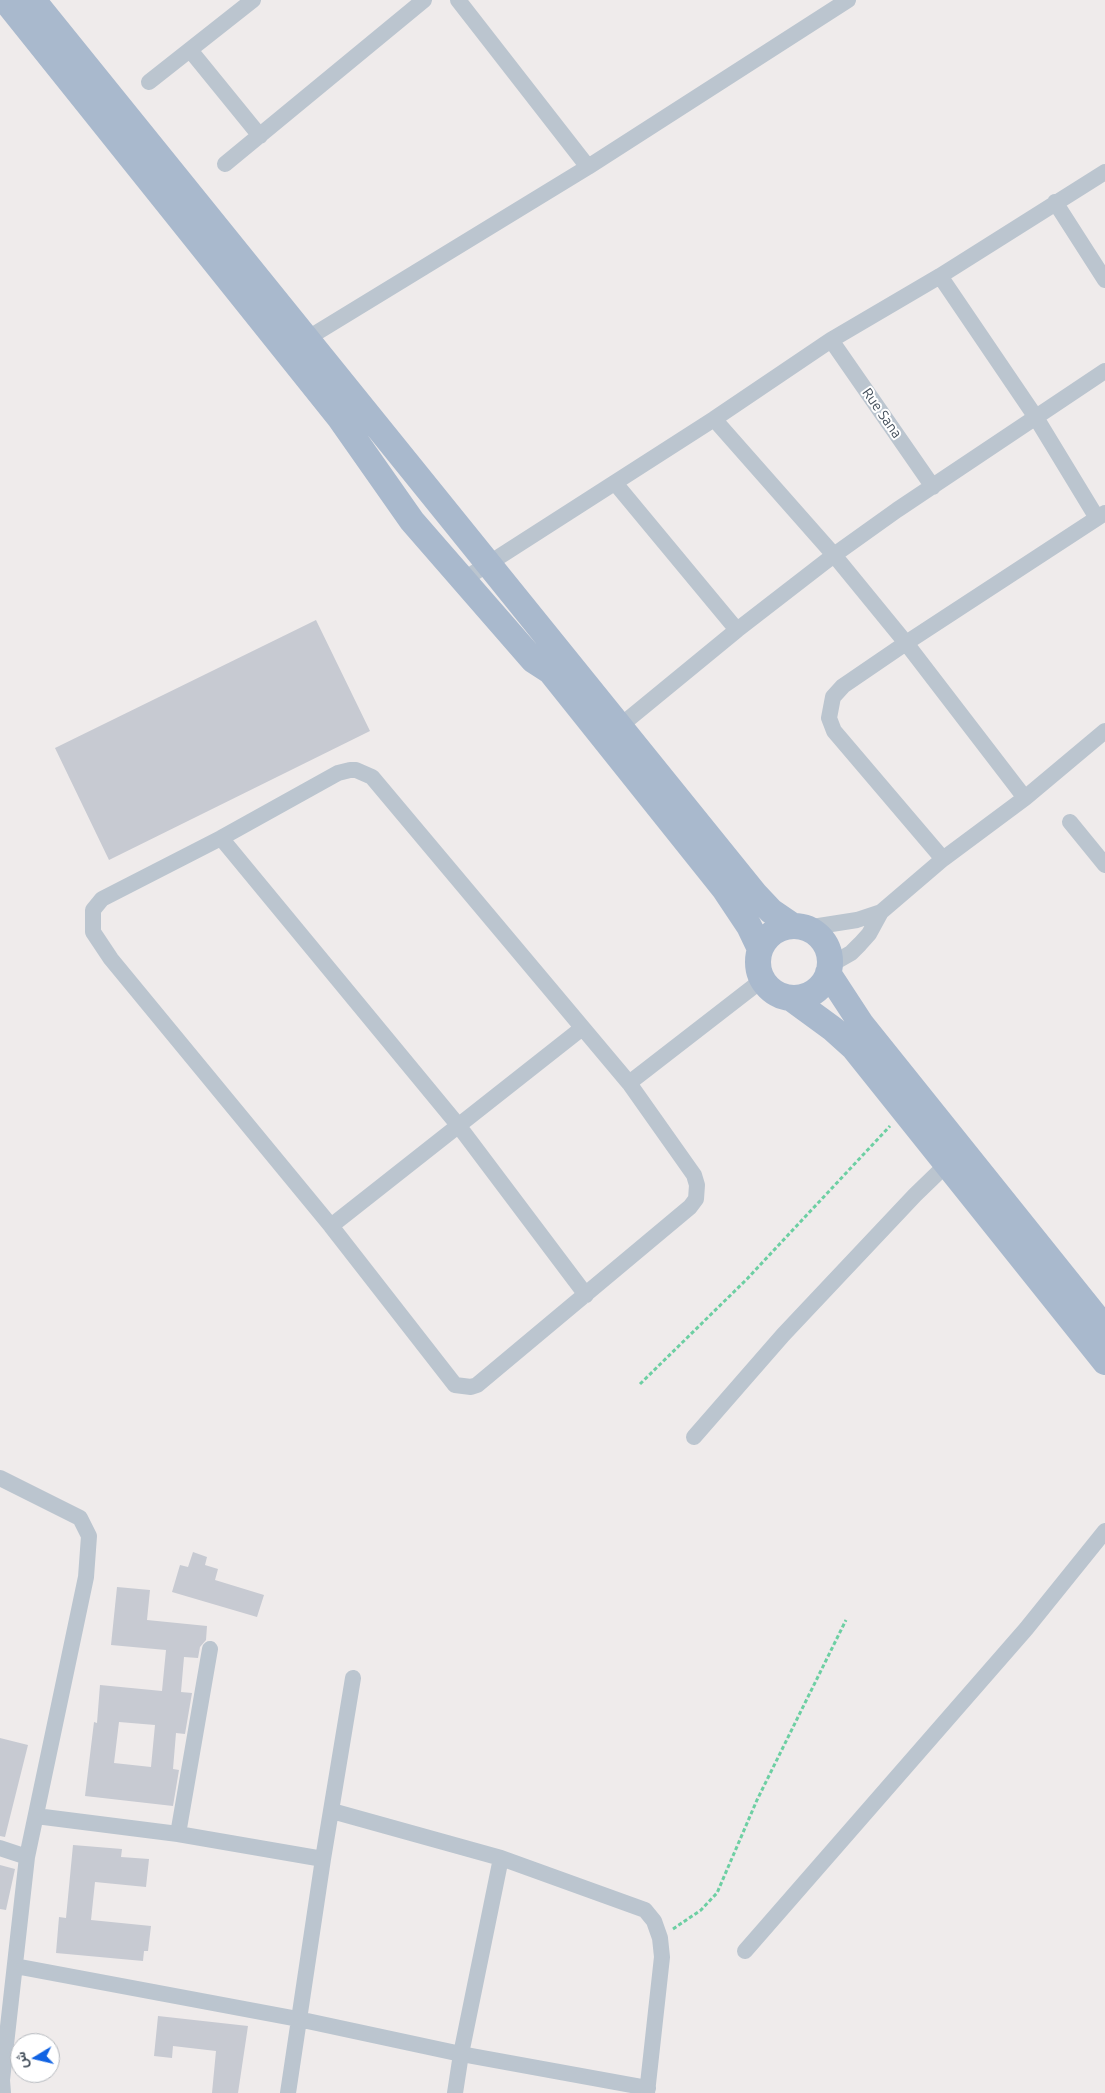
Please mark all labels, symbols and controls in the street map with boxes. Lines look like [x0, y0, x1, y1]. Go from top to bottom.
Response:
street label: Rue Sana [859, 385, 905, 441]
north arrow [10, 2033, 60, 2083]
text: ش [12, 2051, 30, 2070]

